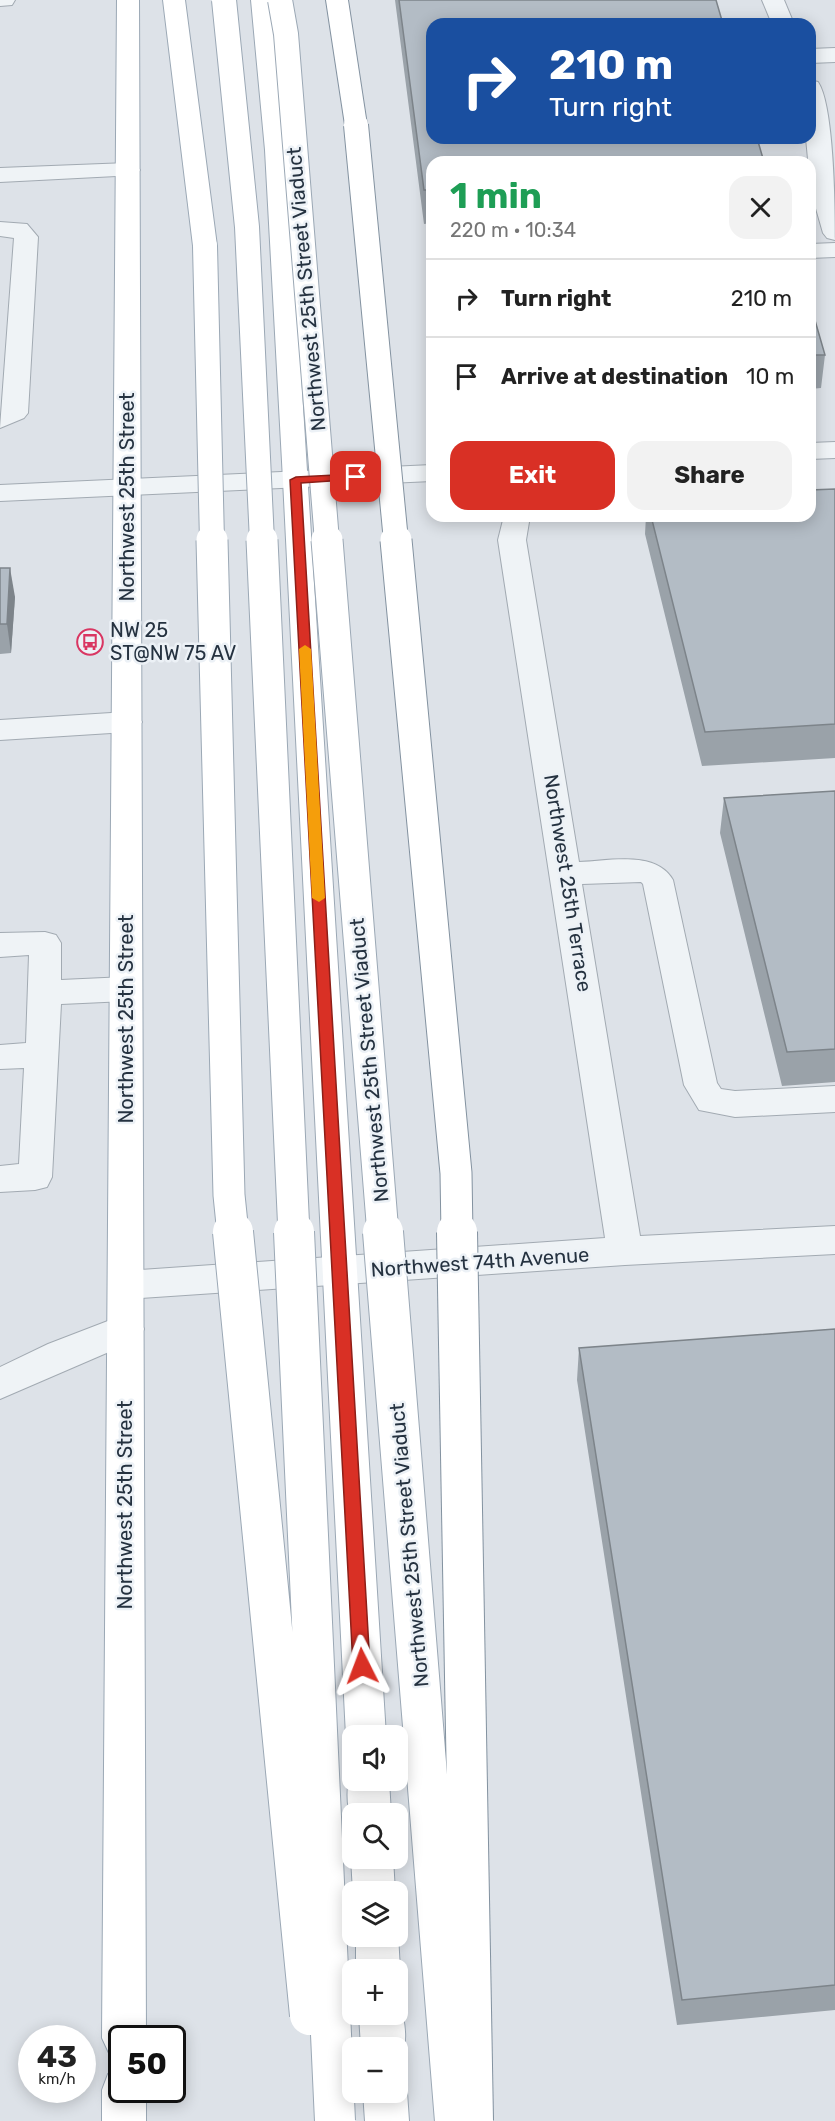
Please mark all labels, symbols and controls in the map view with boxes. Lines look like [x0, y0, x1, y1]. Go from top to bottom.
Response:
text: 210 m [549, 40, 673, 90]
icon: right [450, 42, 528, 120]
text: Turn right [549, 91, 672, 123]
street label: Northwest 25th Street Viaduct [282, 146, 330, 432]
text: 1 min [450, 174, 542, 217]
button: close [729, 176, 792, 239]
text: 220 m · 10:34 [450, 218, 576, 242]
icon: right [450, 282, 483, 315]
text: Turn right [501, 285, 611, 312]
text: 210 m [731, 285, 792, 312]
icon: arrive [450, 360, 483, 393]
text: Arrive at destination [501, 363, 728, 390]
text: 10 m [746, 363, 794, 390]
street label: Northwest 25th Street [115, 392, 139, 602]
button: Exit [450, 441, 615, 510]
button: Share [627, 441, 792, 510]
pin [330, 451, 381, 502]
icon: arrive [339, 460, 372, 493]
place label: NW 25 ST@NW 75 AV [110, 618, 236, 665]
bus stop icon: NW 25 ST@NW 75 AV [75, 627, 105, 657]
street label: Northwest 25th Terrace [539, 773, 597, 993]
street label: Northwest 25th Street [114, 914, 138, 1124]
street label: Northwest 25th Street Viaduct [345, 917, 393, 1203]
street label: Northwest 74th Avenue [370, 1242, 590, 1282]
street label: Northwest 25th Street [113, 1400, 137, 1610]
street label: Northwest 25th Street Viaduct [385, 1402, 433, 1688]
position arrow [330, 1634, 394, 1698]
map controls [342, 1725, 408, 2103]
button: sound [342, 1725, 408, 1791]
button: search [342, 1803, 408, 1869]
button: layers [342, 1881, 408, 1947]
button: + [342, 1959, 408, 2025]
speed limit sign: 50 [108, 2025, 186, 2103]
button: − [342, 2037, 408, 2103]
text: 43 [37, 2039, 77, 2075]
text: km/h [38, 2070, 76, 2088]

